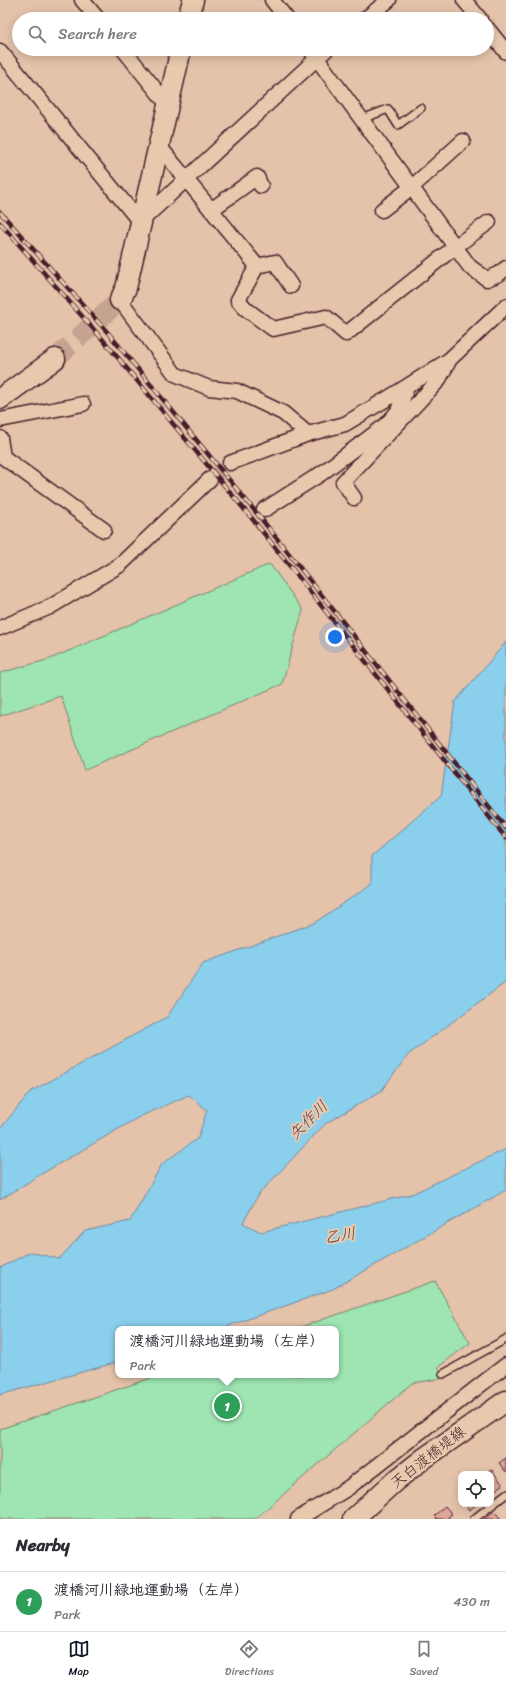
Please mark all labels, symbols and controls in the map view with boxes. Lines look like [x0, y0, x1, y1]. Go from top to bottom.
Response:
search box [12, 12, 494, 56]
text: Search here [58, 21, 137, 47]
icon: search [26, 23, 48, 45]
your location [325, 627, 345, 647]
water label: 矢作川 [281, 1093, 335, 1147]
water label: 乙川 [322, 1218, 358, 1252]
popup [115, 1326, 339, 1378]
text: 渡橋河川緑地運動場（左岸） [129, 1328, 325, 1354]
text: Park [129, 1354, 156, 1377]
pin: 1 [214, 1391, 240, 1421]
street label: 天白渡橋堤線 [385, 1419, 471, 1495]
map controls [458, 1471, 494, 1507]
button: locate [458, 1471, 494, 1507]
text: Nearby [16, 1530, 70, 1560]
text: 渡橋河川緑地運動場（左岸） [54, 1577, 249, 1603]
text: 1 [26, 1590, 32, 1613]
text: 430 m [453, 1590, 490, 1613]
text: Park [54, 1603, 81, 1626]
tab: Map [68, 1638, 90, 1681]
tab: Directions [225, 1638, 274, 1681]
tab: Saved [409, 1638, 438, 1681]

